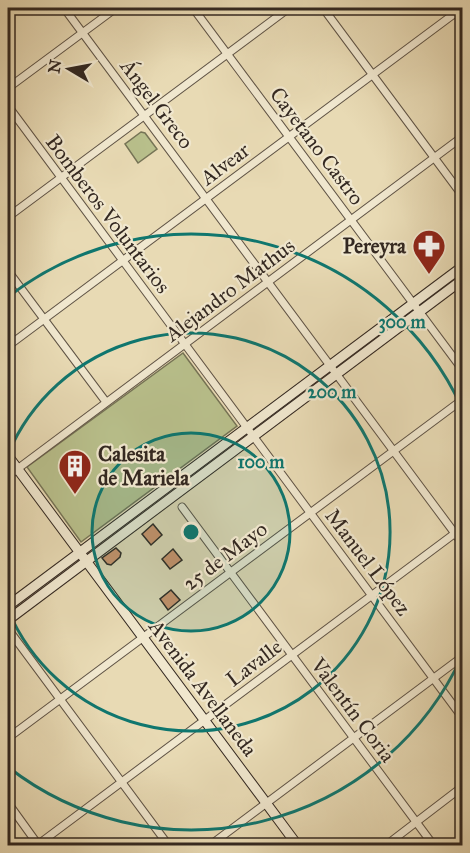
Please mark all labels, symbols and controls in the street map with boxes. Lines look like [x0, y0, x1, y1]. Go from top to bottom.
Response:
north arrow [39, 39, 99, 99]
street label: Ángel Greco [114, 53, 199, 154]
text: N [44, 58, 65, 75]
street label: Cayetano Castro [264, 82, 370, 210]
street label: Bomberos Voluntarios [40, 130, 176, 298]
street label: Alvear [194, 137, 255, 192]
pharmacy icon: Pereyra [411, 228, 447, 275]
street label: Alejandro Mathus [159, 233, 300, 348]
place label: Pereyra [343, 233, 407, 259]
text: 300 m [378, 311, 426, 334]
text: 200 m [308, 381, 357, 403]
place label: Calesita de Mariela [98, 441, 190, 491]
building icon: Calesita de Mariela [57, 448, 93, 495]
text: 100 m [238, 451, 285, 473]
street label: Manuel López [319, 503, 417, 621]
street label: 25 de Mayo [178, 516, 273, 596]
centre of rings [181, 522, 201, 542]
street label: Avenida Avellaneda [143, 614, 263, 762]
street label: Lavalle [221, 633, 287, 692]
street label: Valentín Coria [305, 652, 401, 767]

